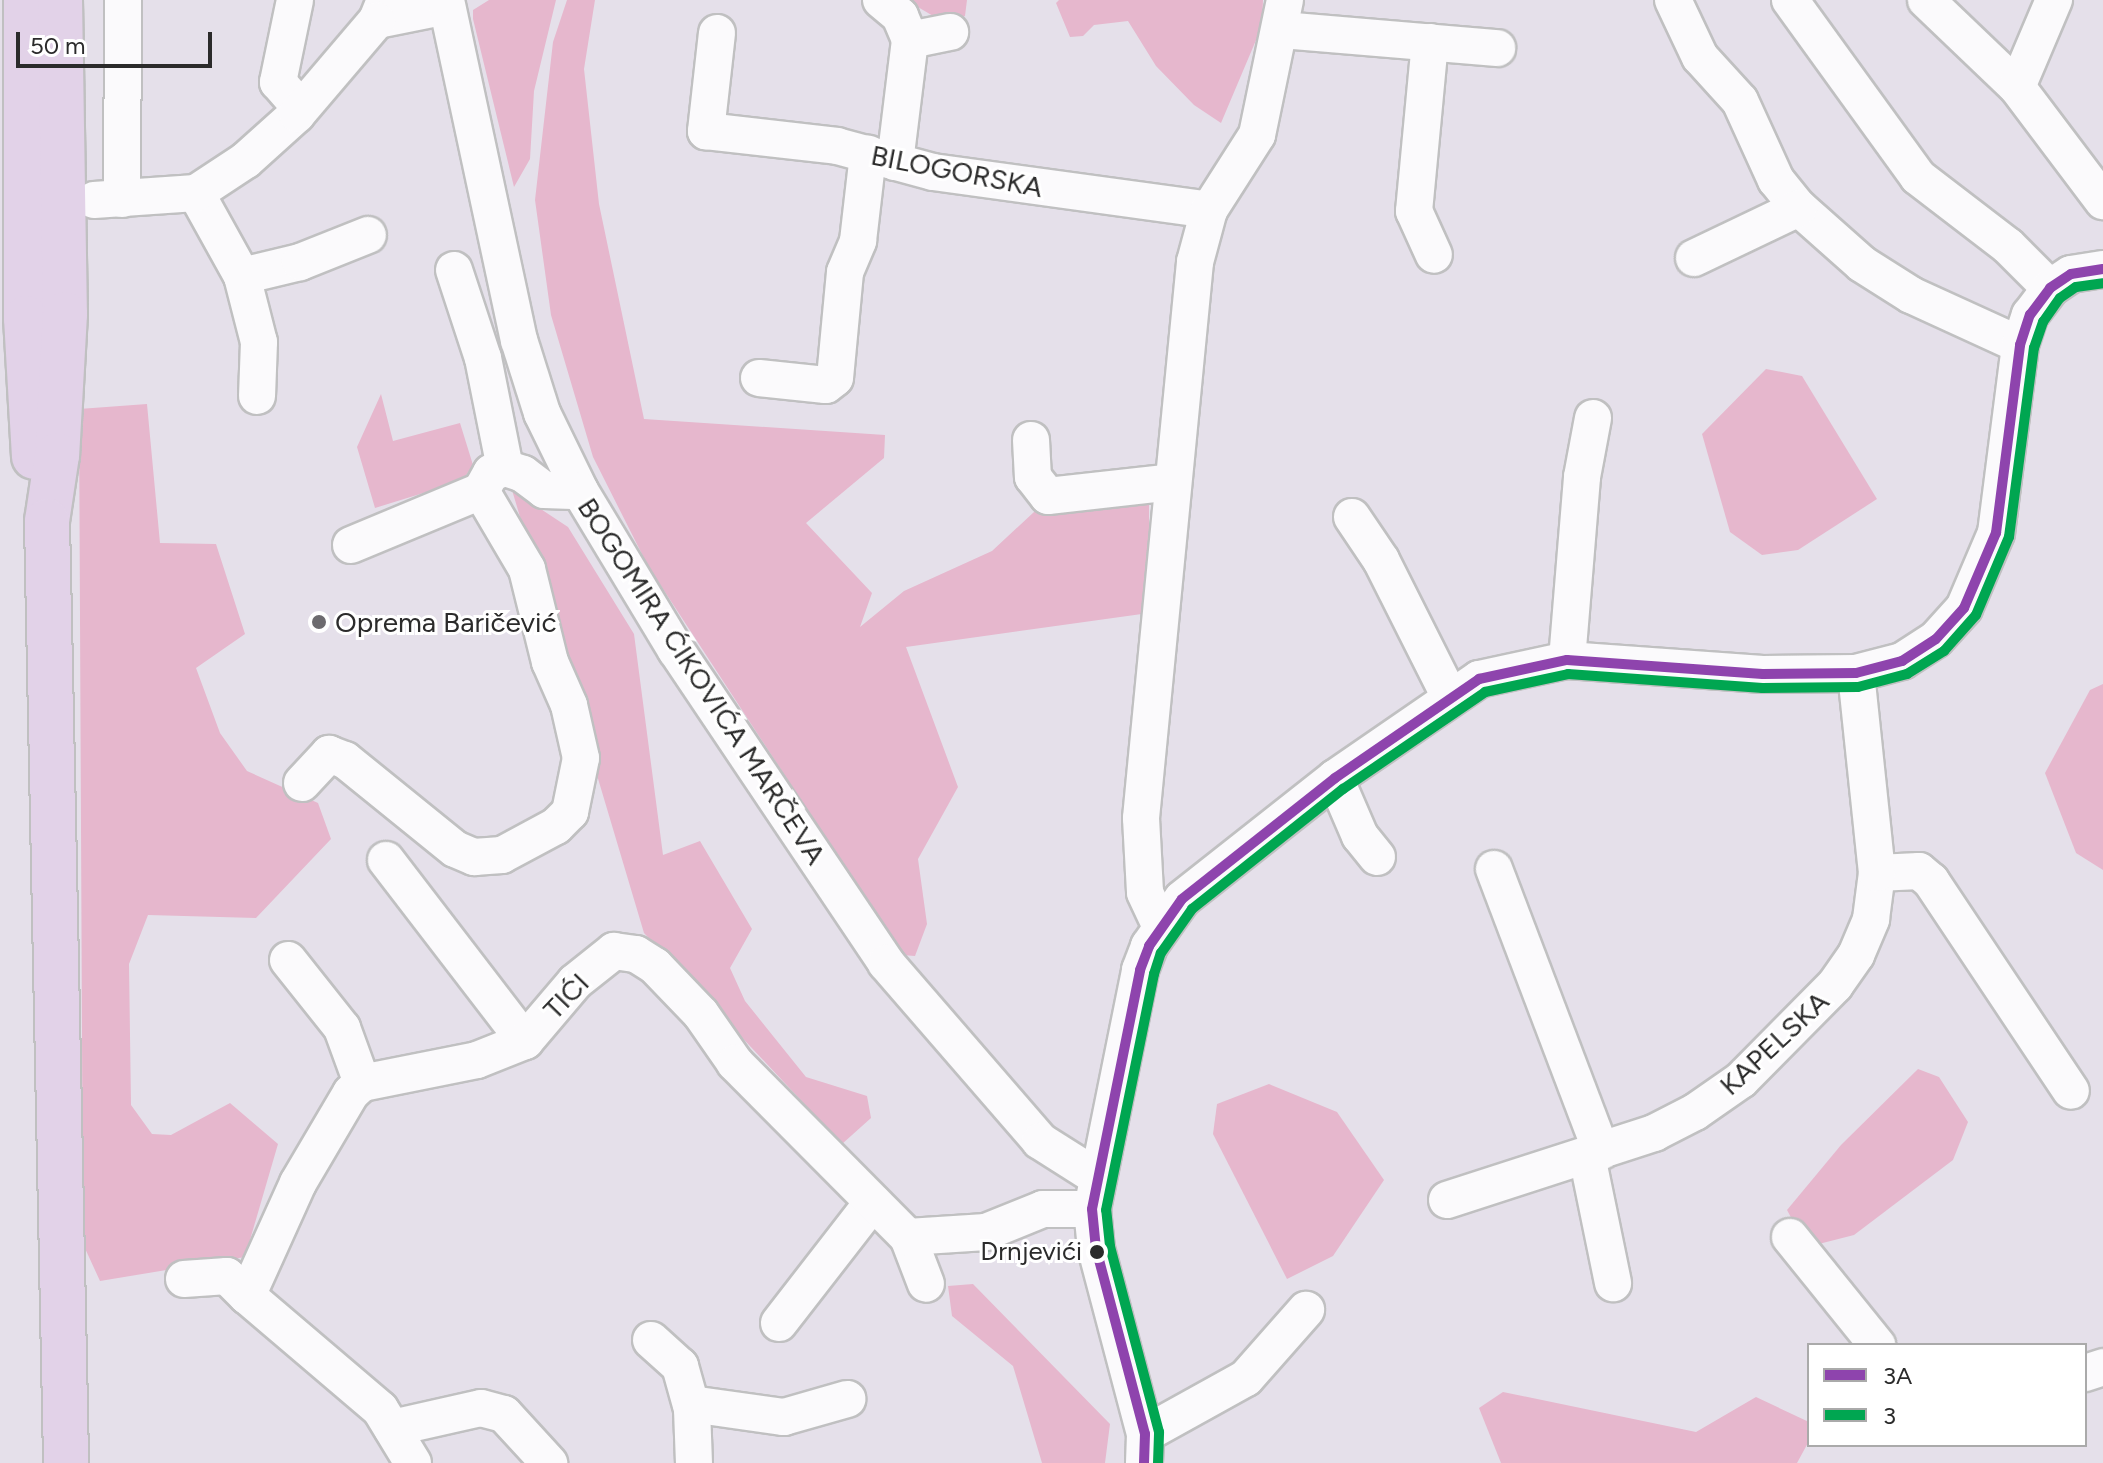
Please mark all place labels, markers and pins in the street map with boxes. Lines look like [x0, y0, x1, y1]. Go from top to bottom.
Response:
place label: Oprema Baričević [335, 605, 557, 639]
marker: Oprema Baričević [310, 613, 328, 631]
place label: Drnjevići [980, 1236, 1082, 1268]
marker: Drnjevići [1089, 1244, 1105, 1260]

